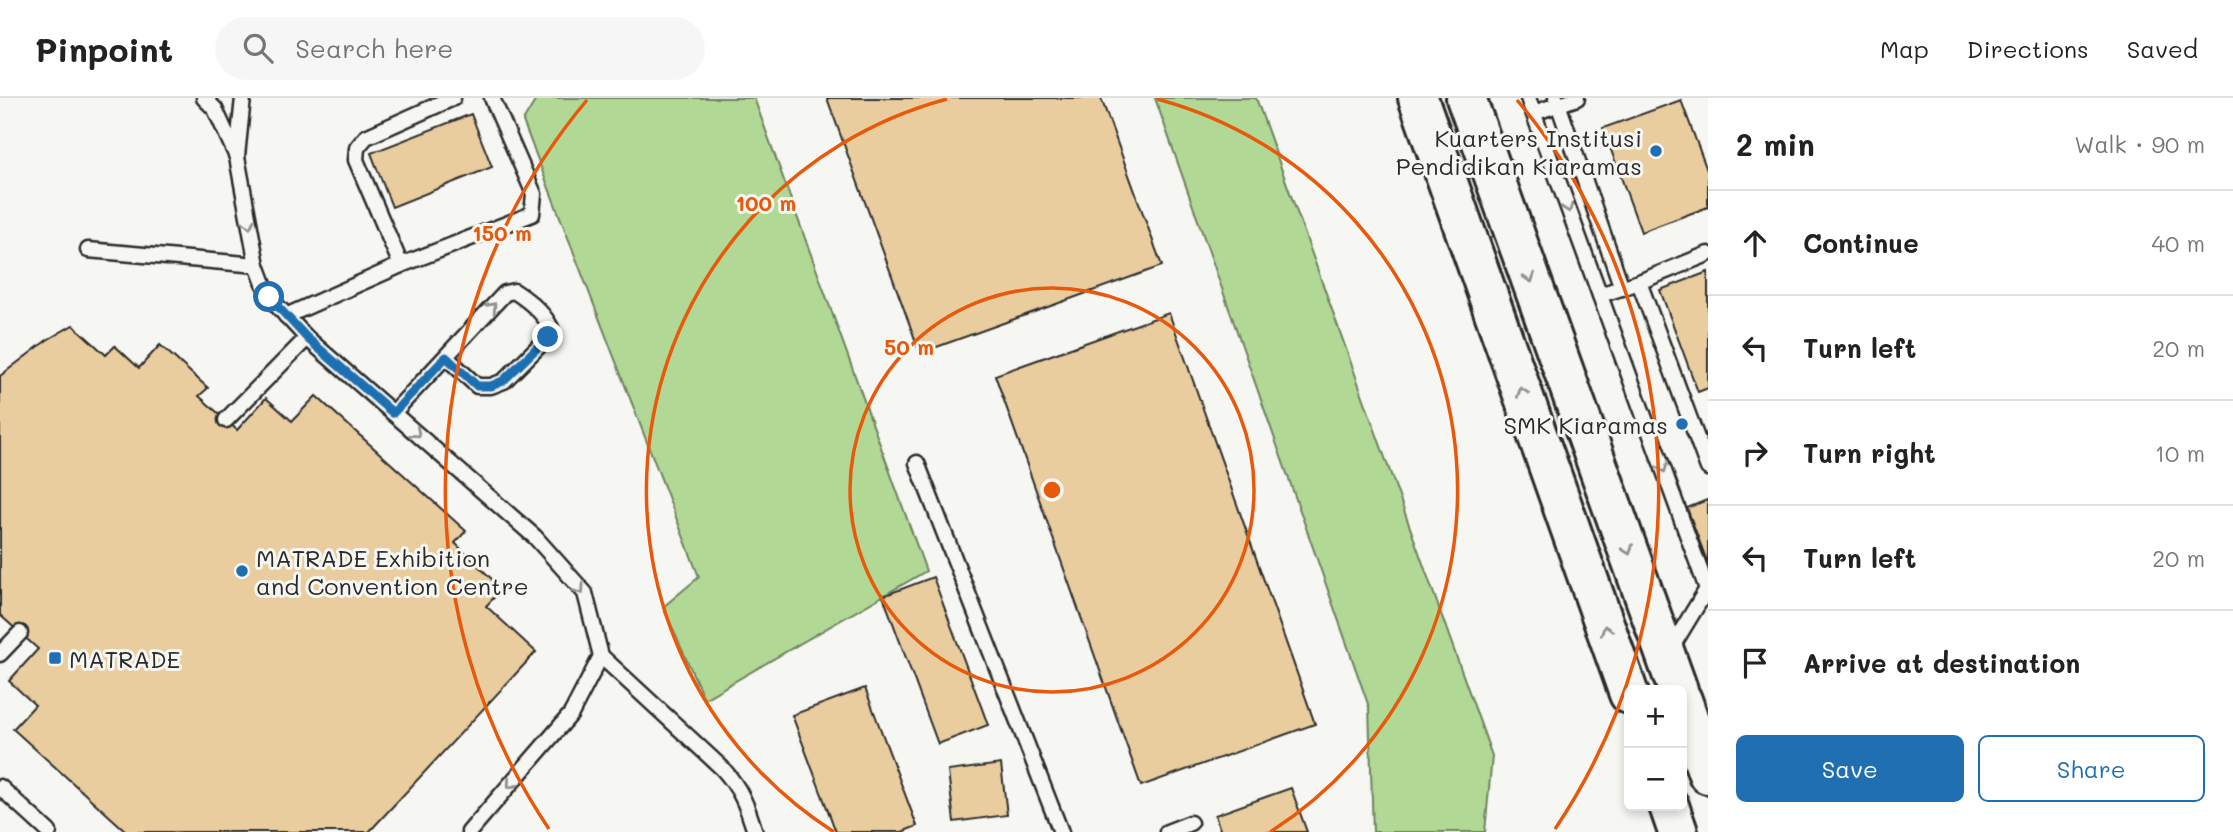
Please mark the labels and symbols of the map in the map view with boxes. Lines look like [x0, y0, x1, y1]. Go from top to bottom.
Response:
place label: Kuarters Institusi Pendidikan Kiaramas [1396, 122, 1642, 181]
marker: Kuarters Institusi Pendidikan Kiaramas [1648, 143, 1664, 159]
text: 100 m [736, 189, 796, 216]
one-way arrow [1560, 202, 1574, 214]
one-way arrow [241, 218, 256, 230]
text: 150 m [472, 219, 532, 246]
one-way arrow [1522, 271, 1536, 283]
route start [253, 281, 284, 312]
one-way arrow [484, 302, 496, 315]
route end [532, 321, 563, 352]
text: 50 m [884, 333, 934, 360]
one-way arrow [1516, 387, 1530, 399]
place label: SMK Kiaramas [1504, 409, 1668, 440]
marker: SMK Kiaramas [1674, 416, 1690, 432]
one-way arrow [408, 425, 421, 437]
one-way arrow [1654, 462, 1668, 474]
centre of rings [1040, 478, 1064, 502]
place label: MATRADE Exhibition and Convention Centre [256, 542, 529, 601]
one-way arrow [1620, 544, 1634, 556]
marker: MATRADE Exhibition and Convention Centre [234, 563, 250, 579]
one-way arrow [572, 582, 585, 595]
one-way arrow [1601, 625, 1615, 637]
place label: MATRADE [69, 643, 180, 674]
marker: MATRADE [47, 650, 63, 666]
one-way arrow [507, 775, 519, 788]

